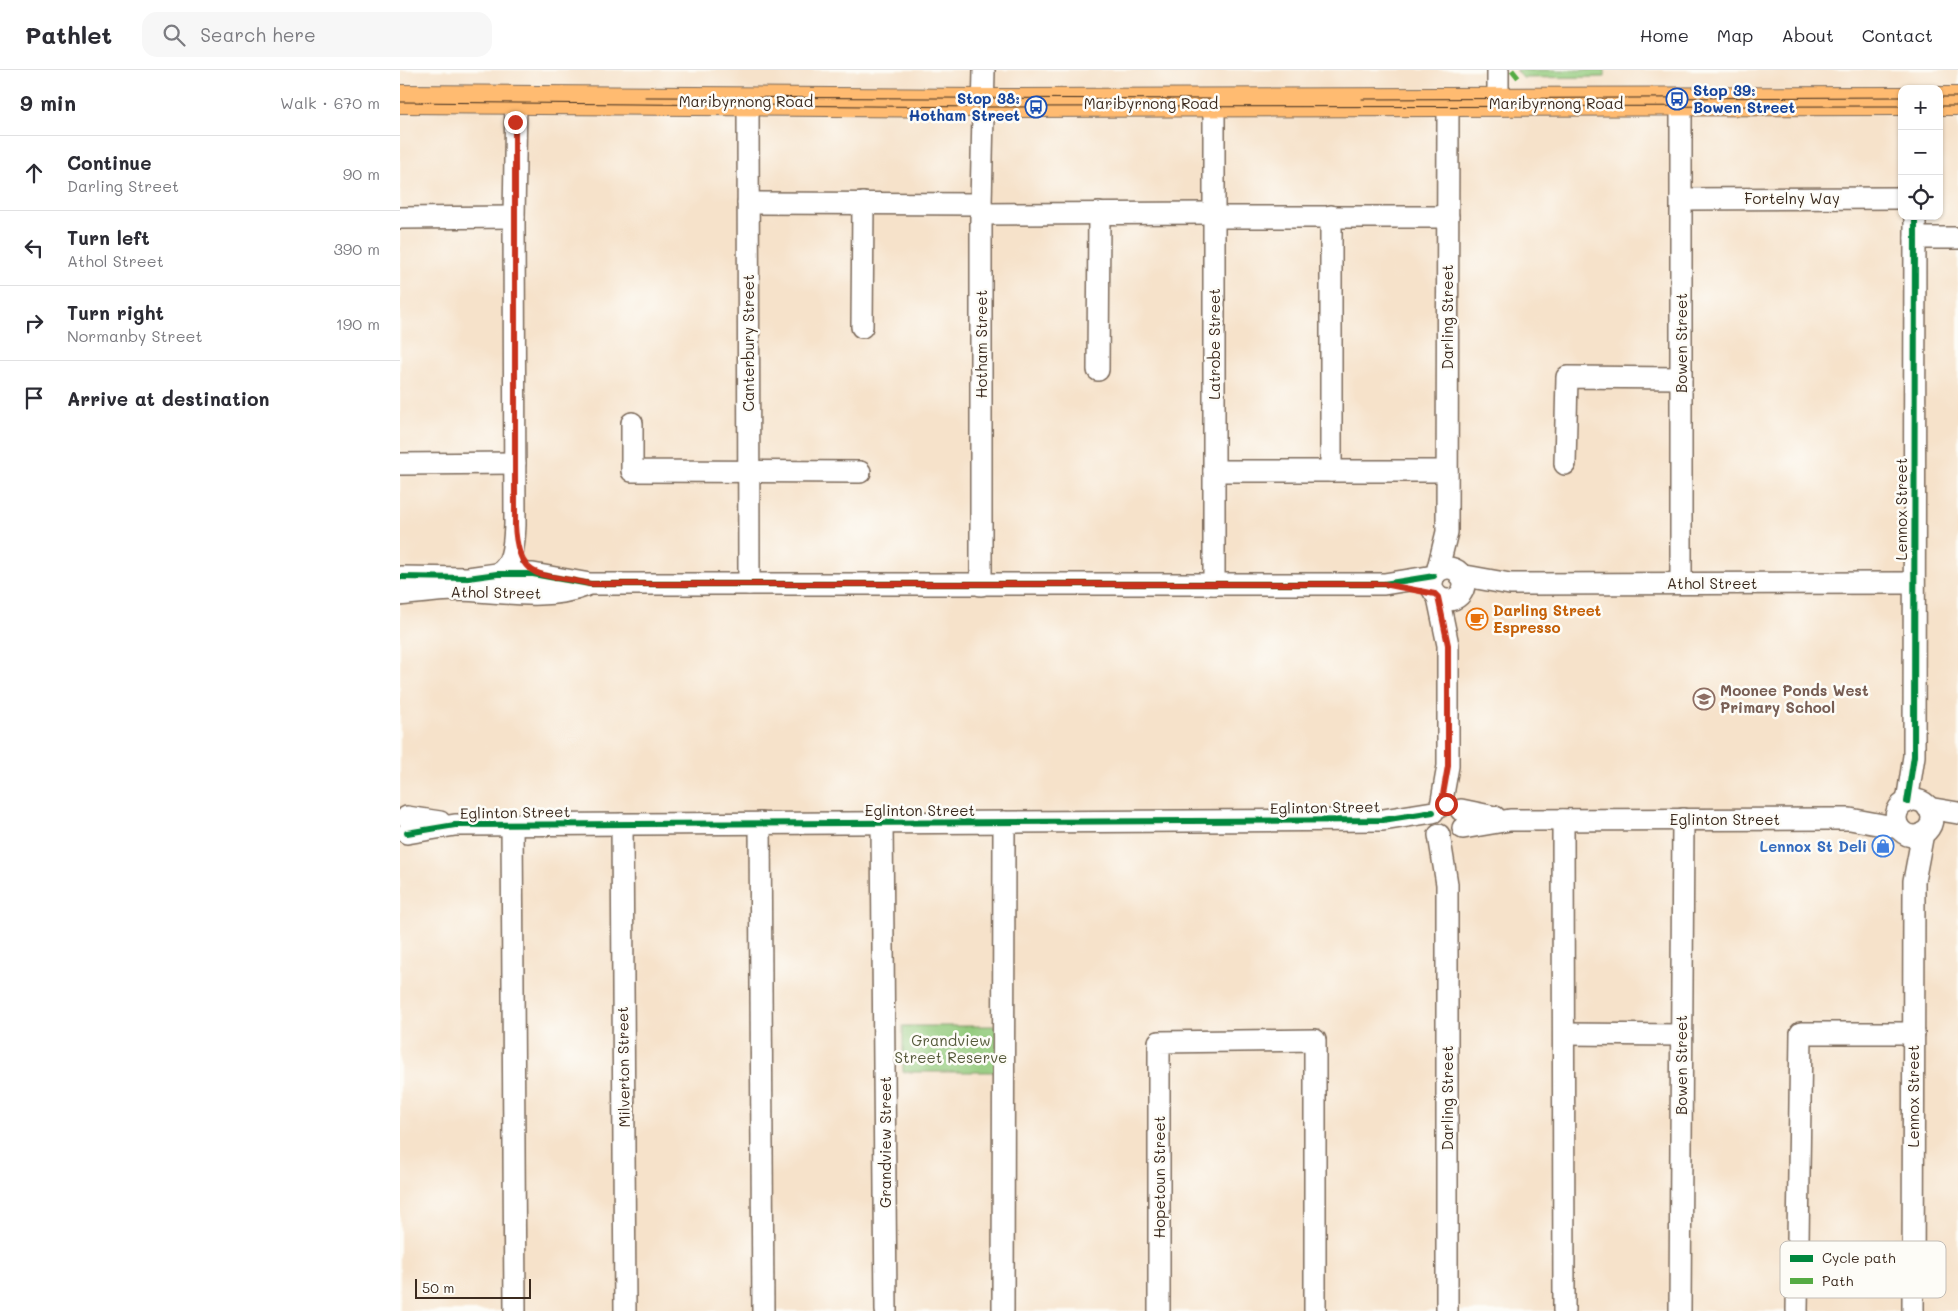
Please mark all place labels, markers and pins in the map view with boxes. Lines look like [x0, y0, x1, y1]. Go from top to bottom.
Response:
place label: Stop 39: Bowen Street [1693, 80, 1795, 117]
bus stop icon: Stop 39: Bowen Street [1665, 87, 1689, 111]
place label: Stop 38: Hotham Street [909, 88, 1020, 125]
bus stop icon: Stop 38: Hotham Street [1024, 95, 1048, 119]
place label: Darling Street Espresso [1493, 600, 1602, 637]
cafe icon: Darling Street Espresso [1465, 607, 1489, 631]
place label: Moonee Ponds West Primary School [1720, 680, 1869, 717]
school or university icon: Moonee Ponds West Primary School [1692, 687, 1716, 711]
shop icon: Lennox St Deli [1871, 834, 1895, 858]
place label: Lennox St Deli [1759, 836, 1867, 856]

